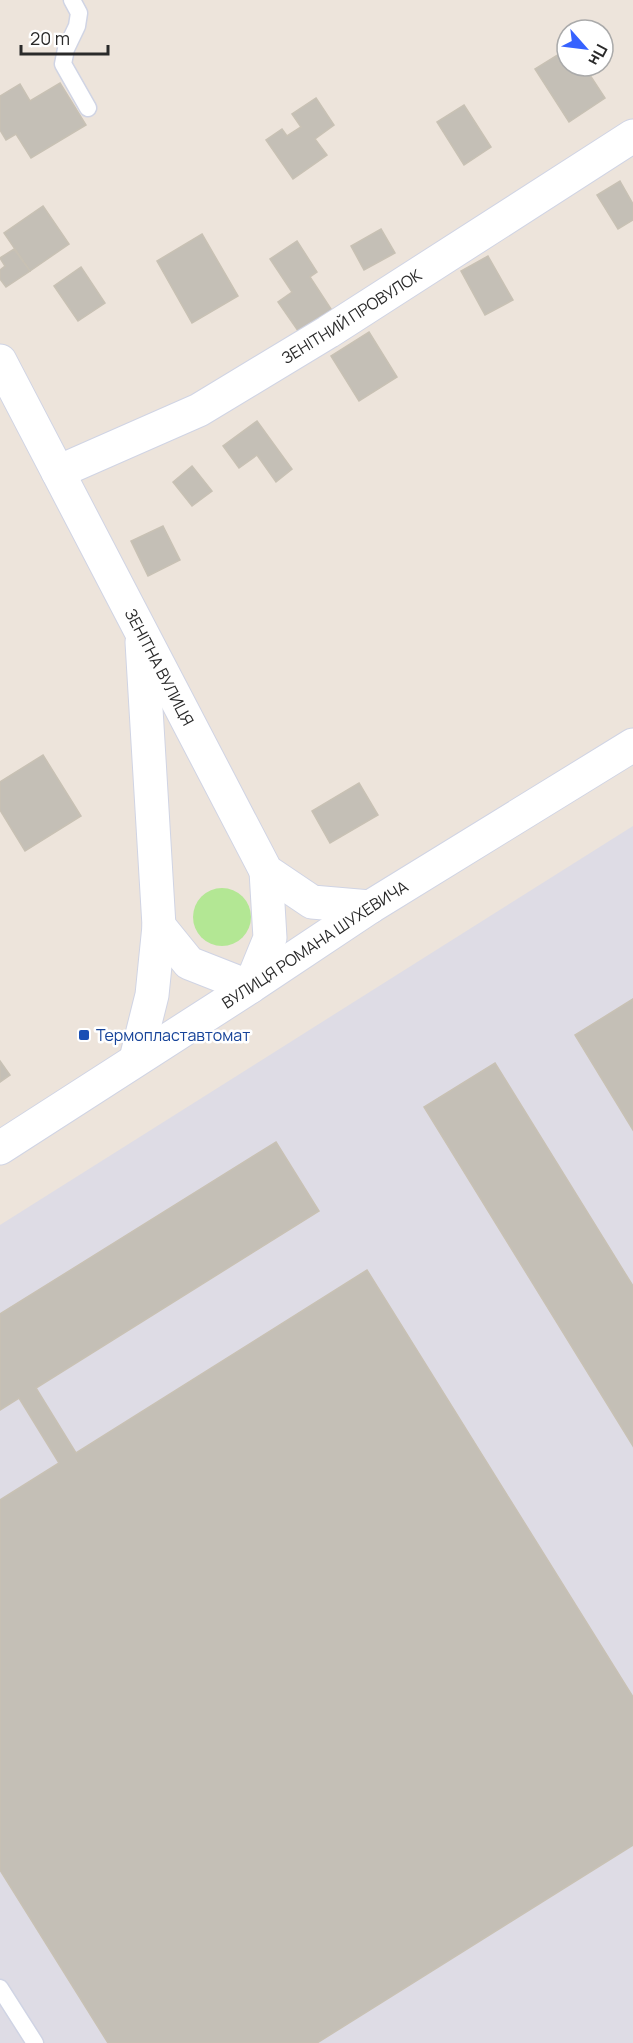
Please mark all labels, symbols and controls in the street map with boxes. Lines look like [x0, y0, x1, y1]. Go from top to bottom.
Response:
scale bar [21, 18, 108, 56]
north arrow [555, 18, 615, 78]
text: 20 m [30, 26, 70, 50]
text: Пн [583, 40, 613, 70]
street label: ЗЕНІТНИЙ ПРОВУЛОК [277, 263, 426, 369]
street label: ЗЕНІТНА ВУЛИЦЯ [120, 605, 199, 729]
street label: ВУЛИЦЯ РОМАНА ШУХЕВИЧА [217, 875, 412, 1013]
place label: Термопластавтомат [96, 1024, 250, 1046]
marker: Термопластавтомат [77, 1028, 91, 1042]

